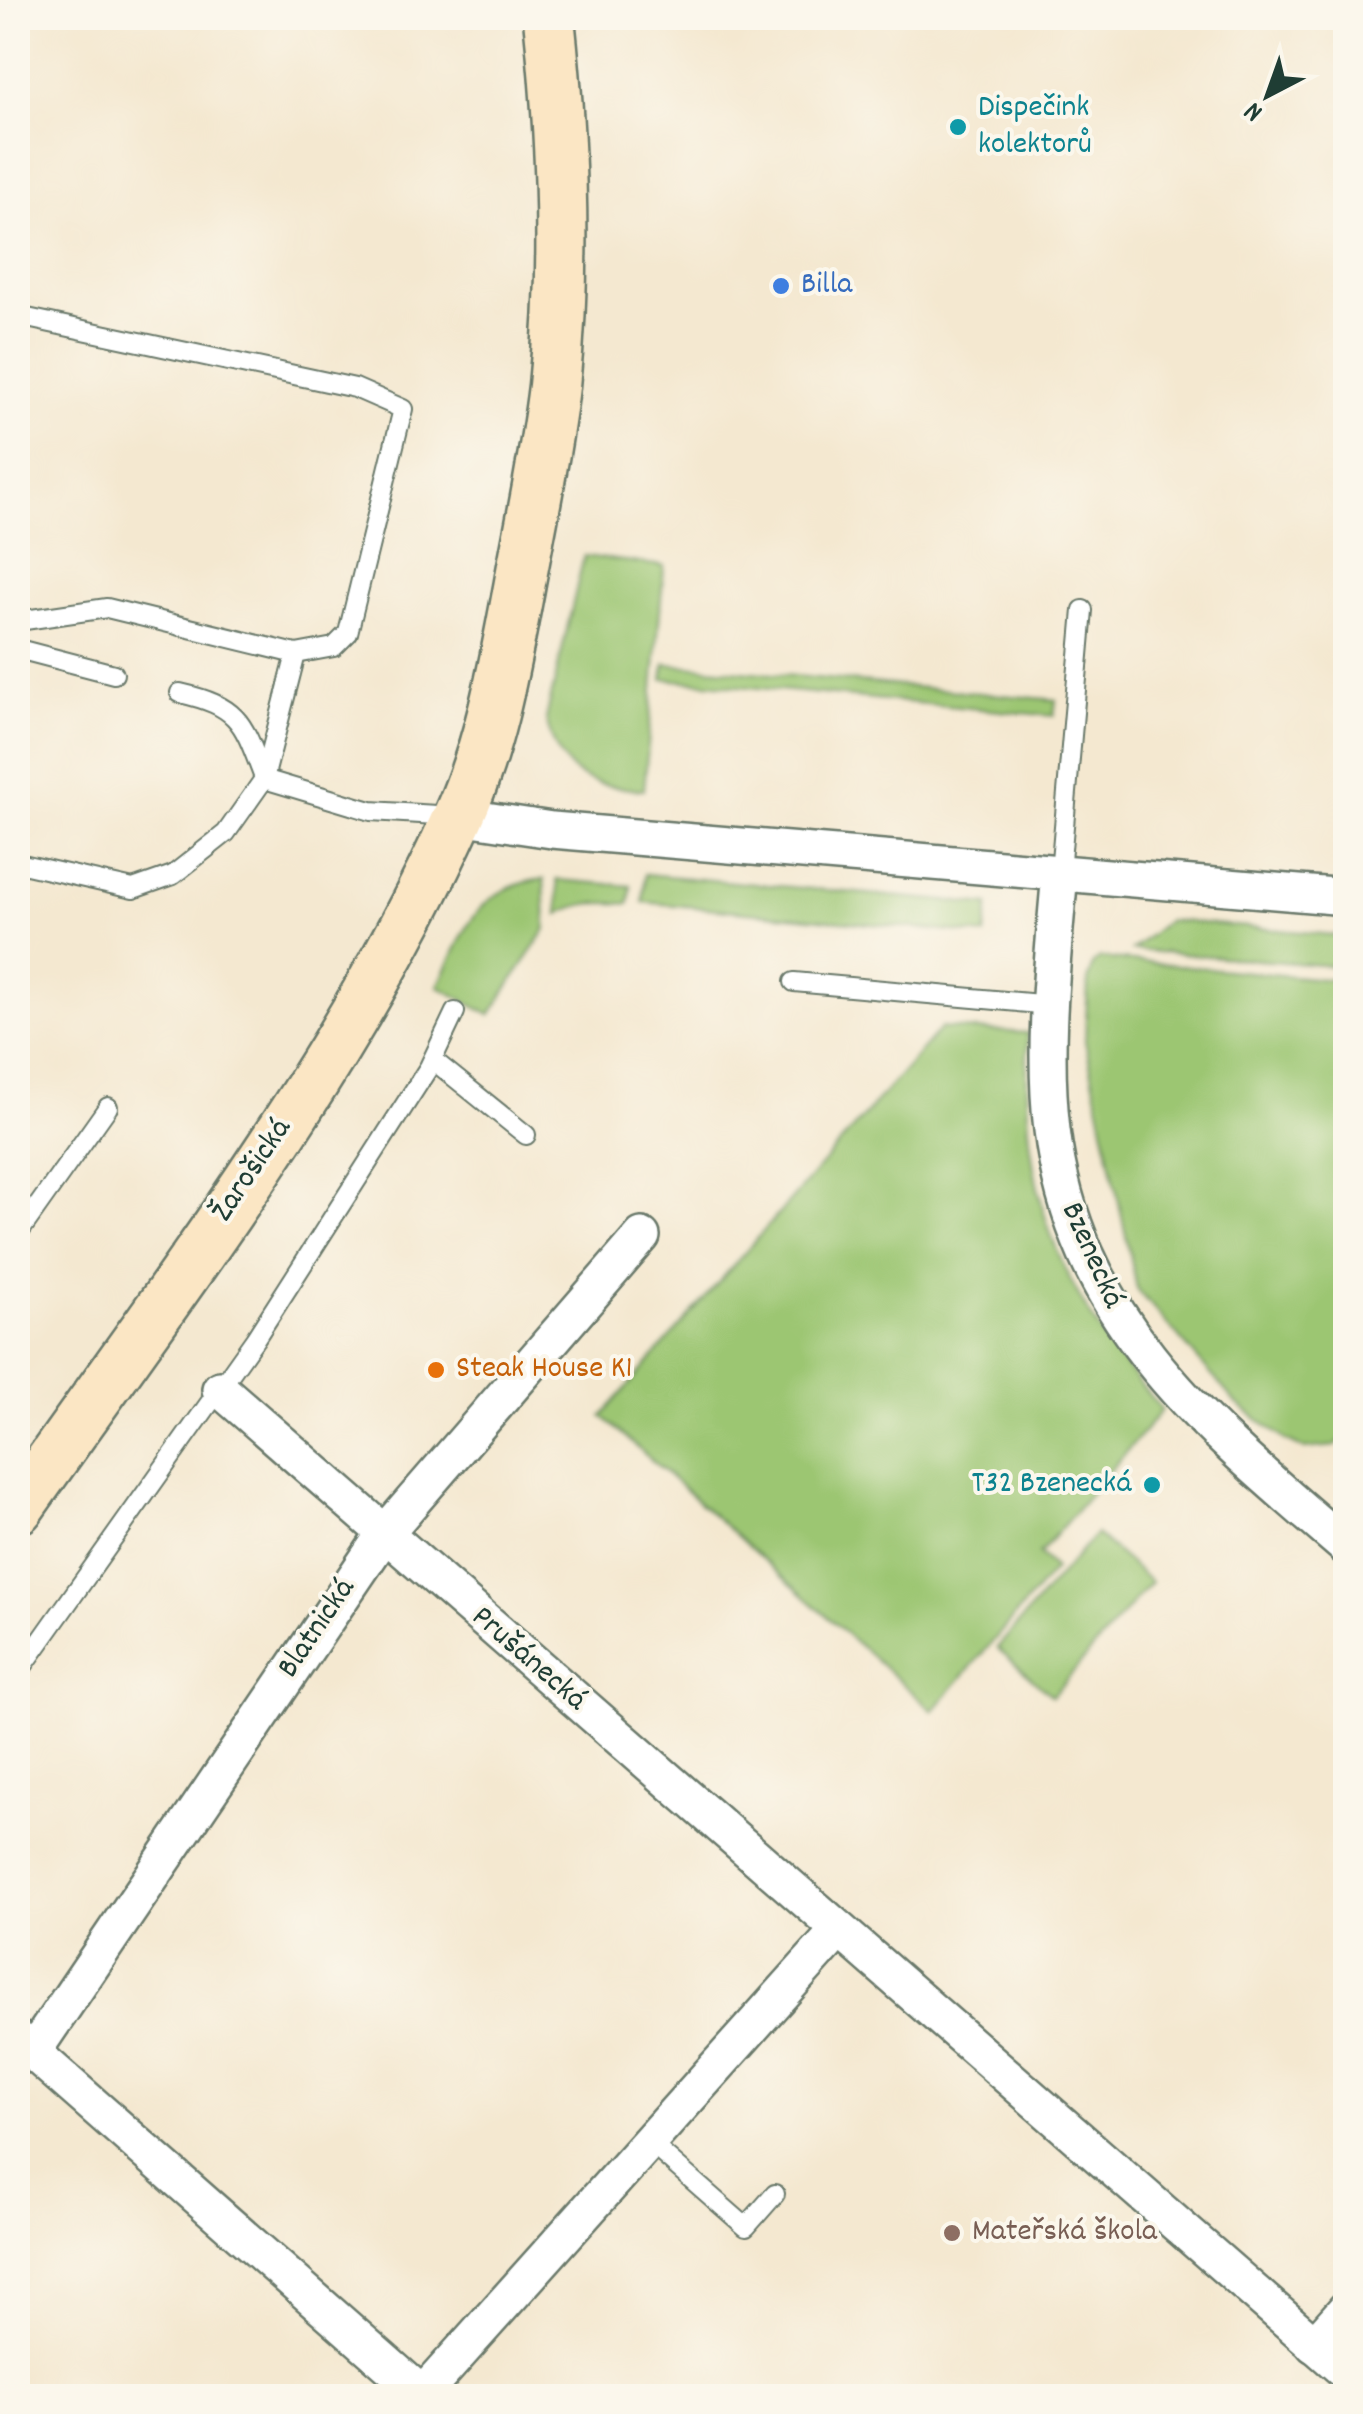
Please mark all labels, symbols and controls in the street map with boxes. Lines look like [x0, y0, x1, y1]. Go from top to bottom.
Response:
north arrow [1218, 45, 1318, 145]
place label: Dispečink kolektorů [978, 86, 1092, 169]
text: N [1237, 90, 1273, 130]
marker: Dispečink kolektorů [947, 116, 969, 138]
place label: Billa [801, 263, 853, 309]
marker: Billa [770, 275, 792, 297]
street label: Žarošická [201, 1110, 305, 1232]
street label: Bzenecká [1047, 1195, 1135, 1317]
place label: Steak House K1 [456, 1347, 633, 1393]
marker: Steak House K1 [425, 1359, 447, 1381]
place label: T32 Bzenecká [971, 1462, 1132, 1508]
marker: T32 Bzenecká [1141, 1474, 1163, 1496]
street label: Blatnická [268, 1570, 368, 1688]
street label: Prušánecká [460, 1596, 596, 1724]
place label: Mateřská škola [972, 2210, 1158, 2256]
marker: Mateřská škola [941, 2222, 963, 2244]

